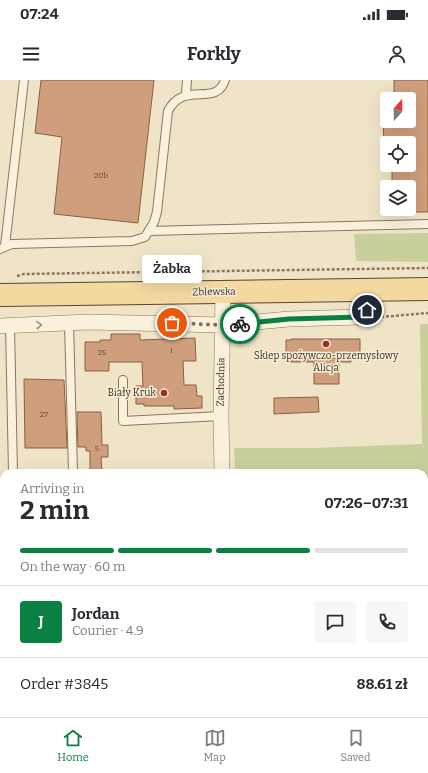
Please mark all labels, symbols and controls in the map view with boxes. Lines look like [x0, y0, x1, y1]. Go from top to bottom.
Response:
text: 07:24 [20, 5, 59, 23]
icon: menu [20, 43, 42, 65]
text: Forkly [187, 43, 241, 65]
icon: person [386, 43, 408, 65]
north arrow [380, 92, 416, 128]
map controls [380, 92, 416, 216]
button: locate [380, 136, 416, 172]
house number: 20b [94, 171, 108, 180]
button: layers [380, 180, 416, 216]
callout: Żabka [142, 255, 202, 283]
text: Żabka [153, 261, 191, 276]
street label: Zblewska [192, 286, 236, 298]
pin [350, 293, 384, 327]
icon: home [356, 299, 378, 321]
courier [220, 304, 260, 344]
pin [155, 306, 189, 340]
icon: bag [161, 312, 183, 334]
icon: bike [229, 313, 251, 335]
one-way arrow [36, 320, 42, 329]
marker: Sklep spożywczo-przemysłowy Alicja [321, 339, 331, 349]
house number: 1 [169, 346, 173, 355]
house number: 25 [98, 348, 106, 357]
place label: Sklep spożywczo-przemysłowy Alicja [254, 350, 399, 374]
street label: Zachodnia [215, 357, 227, 407]
place label: Biały Kruk [108, 387, 156, 399]
marker: Biały Kruk [159, 388, 169, 398]
house number: 27 [40, 410, 48, 419]
house number: 5 [95, 444, 99, 453]
text: Arriving in [20, 481, 85, 496]
text: 07:26–07:31 [324, 494, 408, 512]
text: 2 min [20, 495, 89, 526]
text: On the way · 60 m [20, 559, 125, 574]
button: chat [314, 601, 356, 643]
button: phone [366, 601, 408, 643]
text: Jordan [72, 605, 119, 623]
text: J [38, 613, 44, 631]
text: Courier · 4.9 [72, 623, 144, 638]
text: Order #3845 [20, 675, 108, 693]
text: 88.61 zł [356, 675, 408, 693]
tab: Home [57, 727, 89, 764]
tab: Map [204, 727, 226, 764]
tab: Saved [340, 727, 371, 764]

